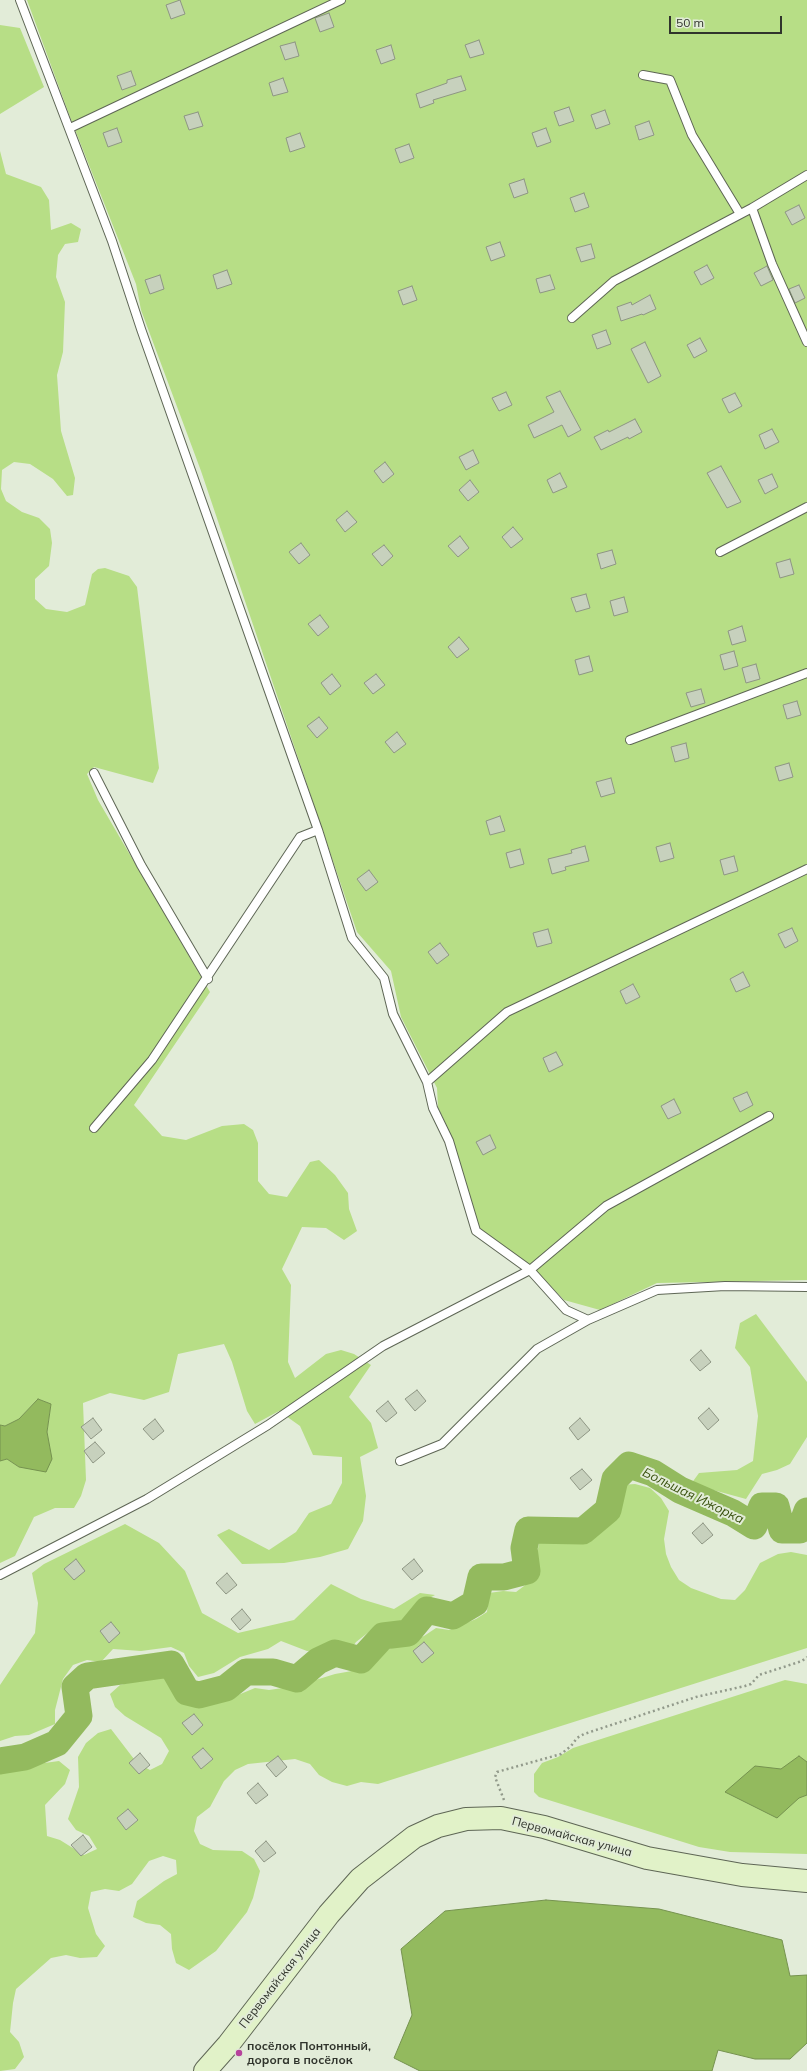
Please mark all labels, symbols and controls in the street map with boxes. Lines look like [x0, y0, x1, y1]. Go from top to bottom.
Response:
scale bar [671, 8, 784, 34]
text: 50 m [676, 15, 704, 30]
water label: Большая Ижорка [640, 1465, 746, 1527]
street label: Первомайская улица [510, 1814, 634, 1860]
street label: Первомайская улица [236, 1925, 324, 2031]
place label: посёлок Понтонный, дорога в посёлок [247, 2039, 371, 2067]
marker: посёлок Понтонный, дорога в посёлок [234, 2048, 244, 2058]

